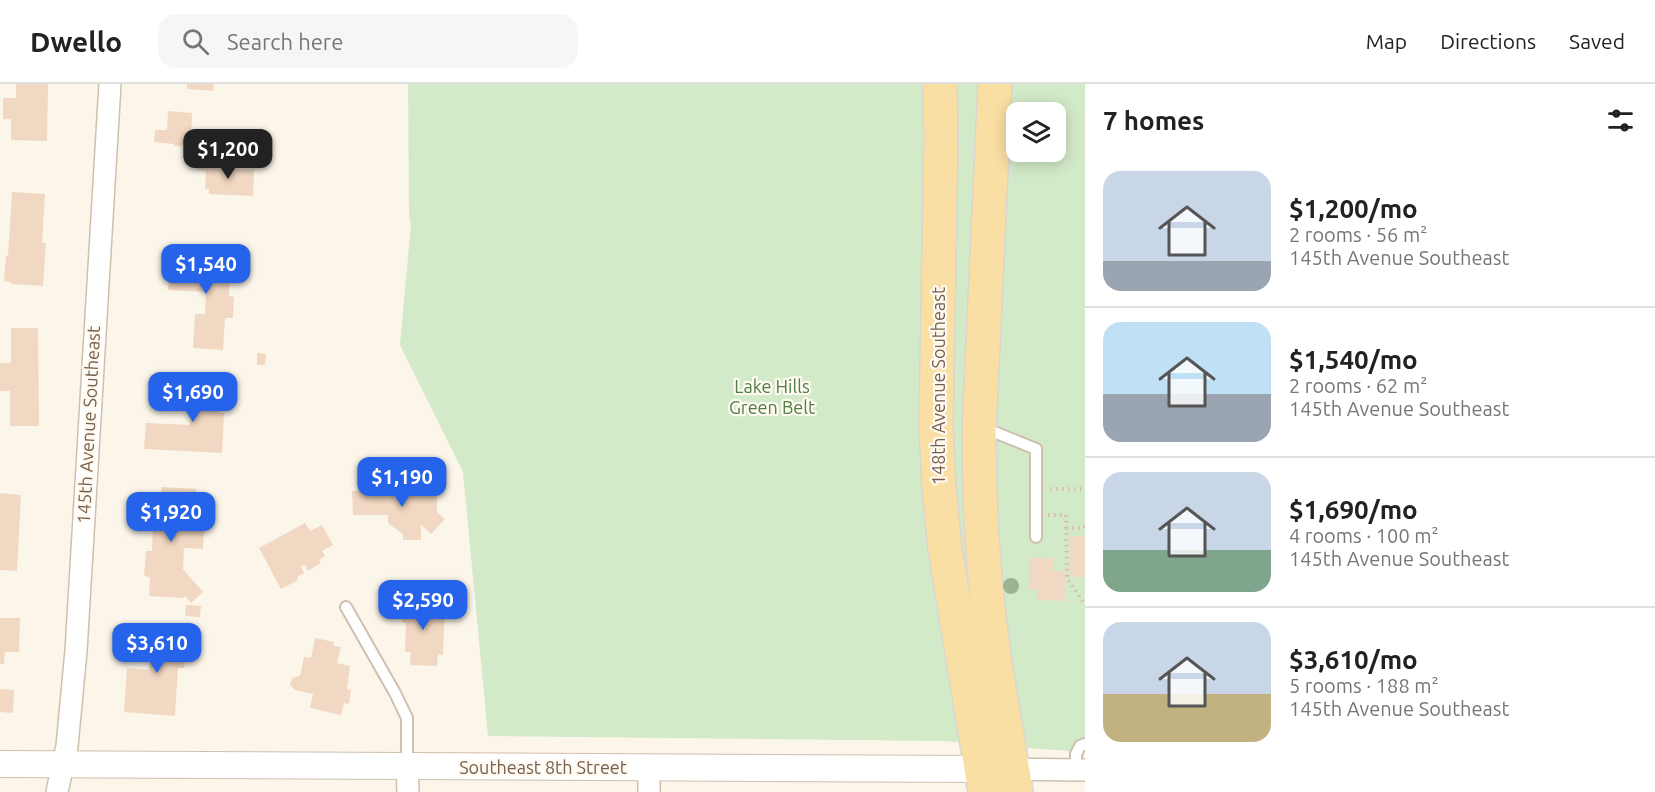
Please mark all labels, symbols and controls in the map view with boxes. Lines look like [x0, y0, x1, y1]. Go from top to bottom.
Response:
search box [158, 14, 578, 68]
icon: search [179, 25, 212, 58]
text: Dwello [30, 26, 122, 57]
text: Search here [227, 29, 343, 54]
text: Map [1366, 29, 1407, 53]
text: Directions [1440, 29, 1536, 53]
text: Saved [1569, 29, 1625, 53]
map controls [1006, 102, 1066, 162]
button: layers [1006, 102, 1066, 162]
icon: filters [1604, 104, 1637, 137]
text: 7 homes [1103, 106, 1204, 135]
pin: $1,200 [179, 129, 277, 180]
text: $1,200 [197, 137, 259, 160]
text: $1,200/mo [1289, 194, 1418, 223]
icon: home [1151, 195, 1223, 267]
text: 2 rooms · 56 m² [1289, 223, 1427, 246]
pin: $1,540 [157, 244, 255, 295]
text: 145th Avenue Southeast [1289, 246, 1509, 269]
text: $1,540 [175, 252, 237, 275]
street label: 148th Avenue Southeast [928, 287, 948, 485]
street label: 145th Avenue Southeast [73, 325, 103, 525]
text: $1,540/mo [1289, 345, 1418, 374]
icon: home [1151, 346, 1223, 418]
pin: $1,690 [144, 372, 242, 423]
text: 2 rooms · 62 m² [1289, 374, 1427, 397]
park label: Lake Hills Green Belt [729, 376, 815, 417]
text: $1,690 [162, 380, 224, 403]
text: 145th Avenue Southeast [1289, 397, 1509, 420]
pin: $1,190 [353, 457, 451, 508]
text: $1,190 [371, 465, 433, 488]
pin: $1,920 [122, 492, 220, 543]
text: $1,690/mo [1289, 495, 1418, 524]
icon: home [1151, 496, 1223, 568]
text: $1,920 [140, 500, 202, 523]
text: 4 rooms · 100 m² [1289, 524, 1439, 547]
text: 145th Avenue Southeast [1289, 547, 1509, 570]
pin: $2,590 [374, 580, 472, 631]
text: $2,590 [392, 588, 454, 611]
pin: $3,610 [108, 623, 206, 674]
text: $3,610 [126, 631, 188, 654]
text: $3,610/mo [1289, 645, 1418, 674]
icon: home [1151, 646, 1223, 718]
text: 5 rooms · 188 m² [1289, 674, 1439, 697]
text: 145th Avenue Southeast [1289, 697, 1509, 720]
street label: Southeast 8th Street [459, 757, 627, 777]

